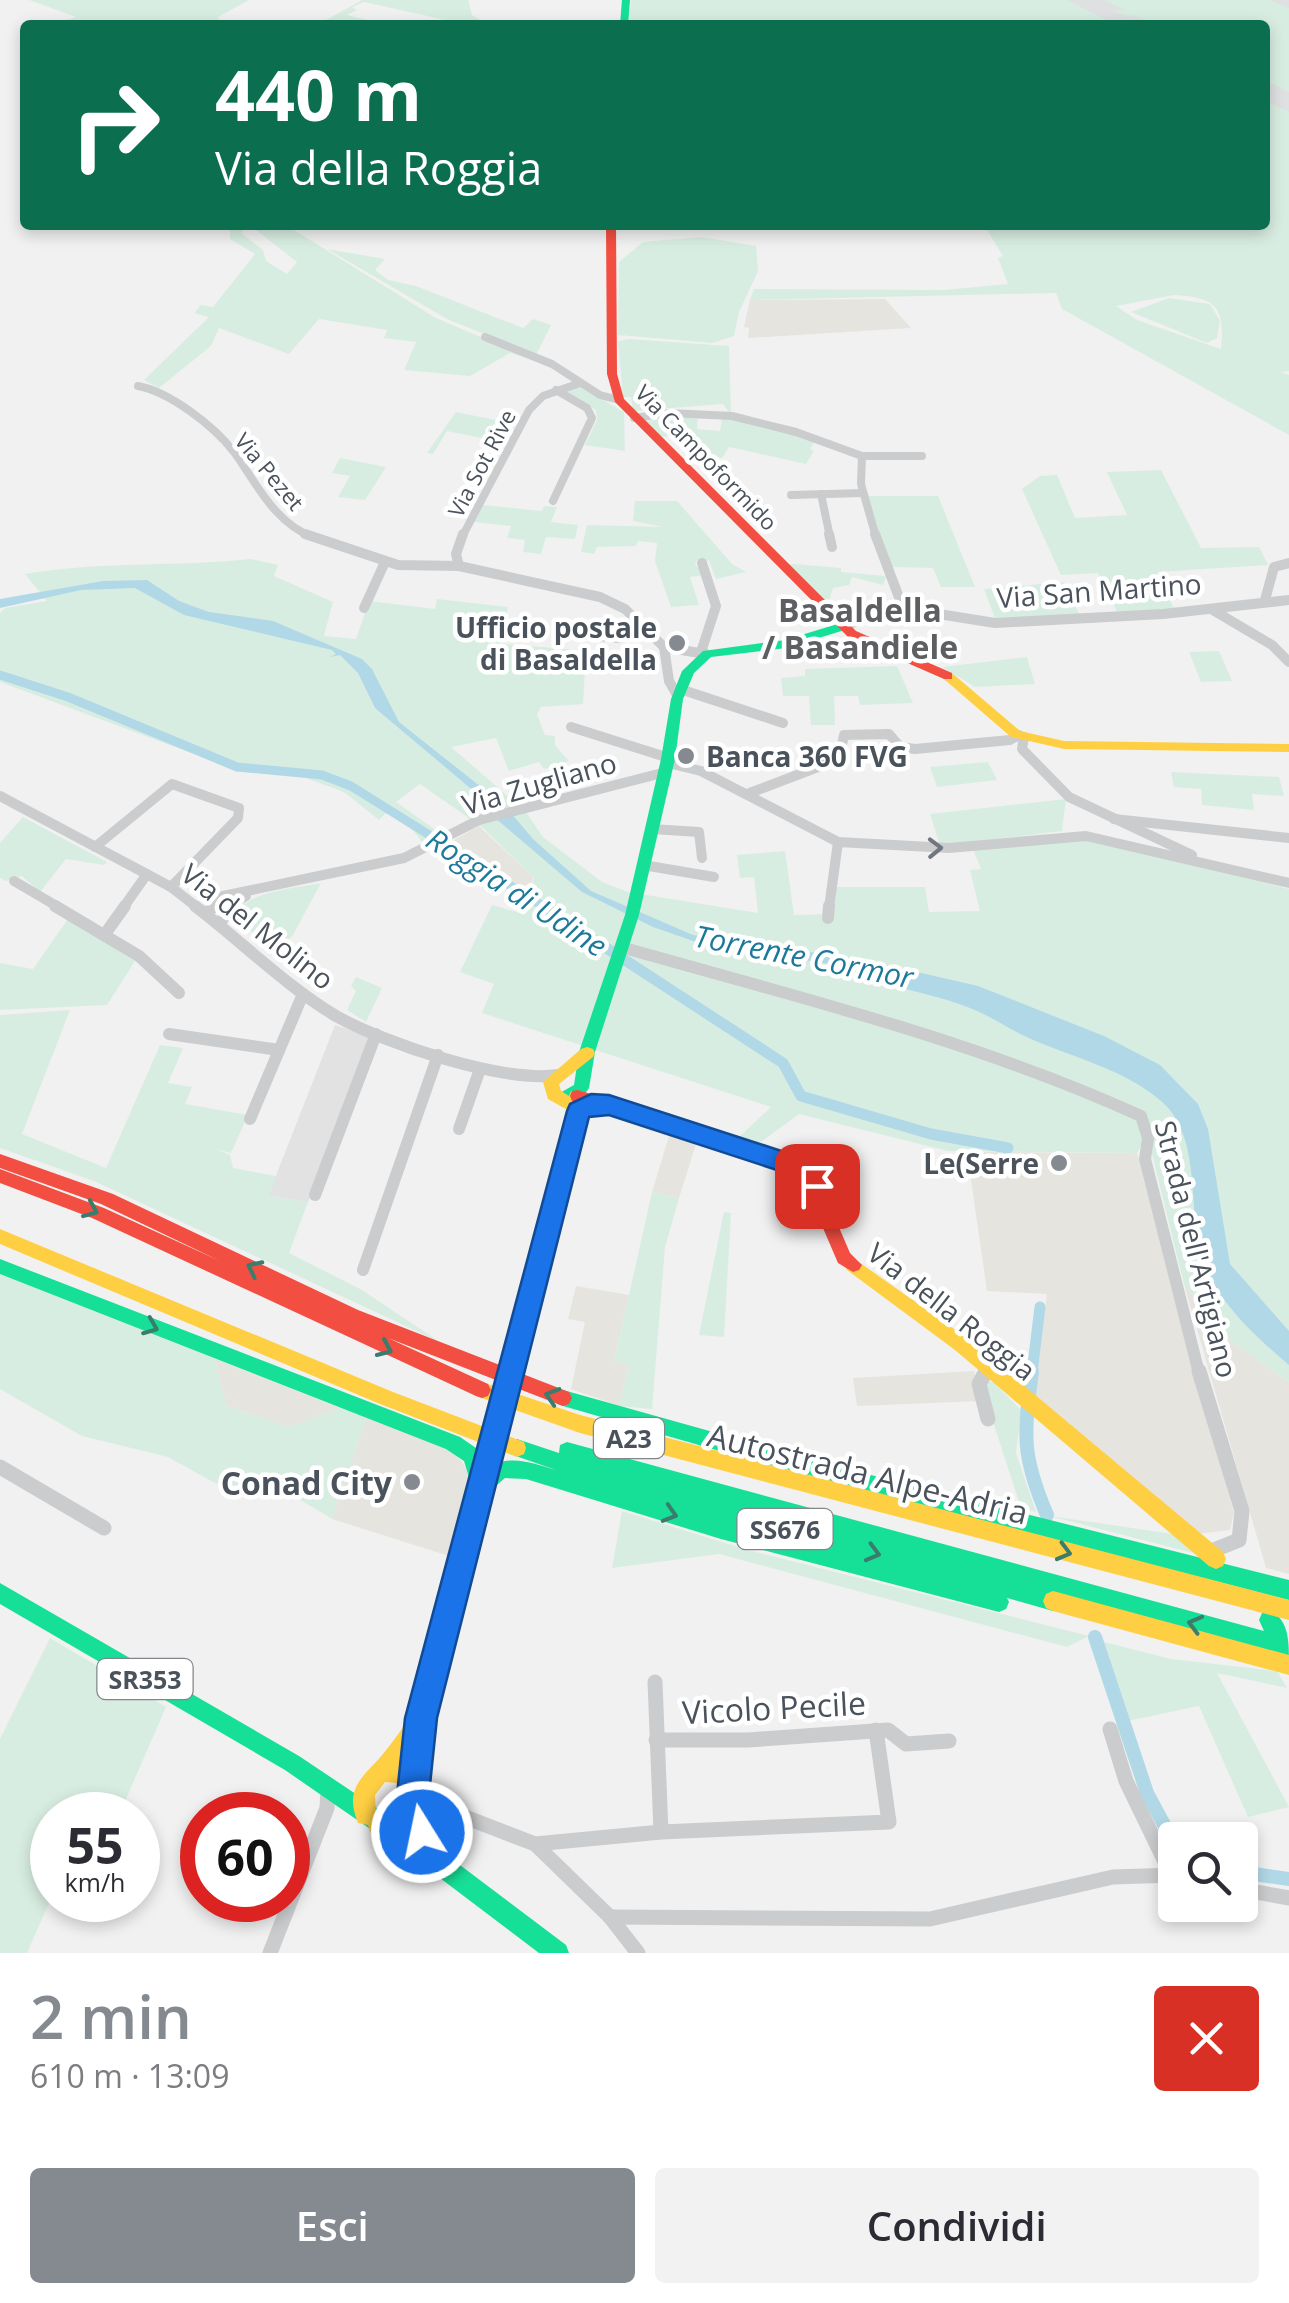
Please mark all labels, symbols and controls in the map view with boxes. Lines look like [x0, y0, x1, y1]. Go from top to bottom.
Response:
text: 440 m [215, 46, 422, 142]
icon: right [50, 60, 180, 190]
text: Via della Roggia [215, 137, 542, 198]
street label: Via Campoformido [630, 378, 784, 536]
street label: Via Sot Rive [440, 404, 522, 522]
street label: Via Pezet [229, 426, 311, 516]
street label: Via San Martino [995, 564, 1203, 616]
district label: Basaldella / Basandiele [762, 588, 958, 668]
place label: Ufficio postale di Basaldella [455, 608, 657, 678]
marker: Ufficio postale di Basaldella [666, 632, 688, 654]
place label: Banca 360 FVG [706, 737, 908, 775]
street label: Via Zugliano [457, 743, 621, 823]
marker: Banca 360 FVG [675, 745, 697, 767]
water label: Roggia di Udine [419, 818, 615, 966]
one-way arrow [928, 837, 944, 859]
street label: Via del Molino [174, 854, 342, 998]
water label: Torrente Cormor [691, 915, 918, 997]
street label: Strada dell'Artigiano [1147, 1117, 1247, 1381]
pin [775, 1144, 860, 1229]
place label: Le(Serre [923, 1144, 1039, 1182]
marker: Le(Serre [1048, 1152, 1070, 1174]
icon: arrive [790, 1159, 845, 1214]
one-way arrow [81, 1199, 99, 1219]
street label: Via della Roggia [860, 1233, 1044, 1389]
one-way arrow [246, 1260, 264, 1280]
one-way arrow [141, 1315, 159, 1335]
one-way arrow [375, 1337, 393, 1357]
one-way arrow [544, 1387, 561, 1408]
street label: Autostrada Alpe-Adria [703, 1412, 1033, 1534]
road number: A23 [594, 1418, 664, 1458]
place label: Conad City [221, 1461, 393, 1504]
marker: Conad City [401, 1471, 423, 1493]
one-way arrow [661, 1502, 678, 1523]
road number: SS676 [738, 1509, 832, 1549]
one-way arrow [1055, 1540, 1072, 1561]
one-way arrow [863, 1542, 881, 1563]
one-way arrow [1187, 1614, 1204, 1635]
road number: SR353 [98, 1659, 192, 1699]
street label: Vicolo Pecile [681, 1681, 867, 1733]
position arrow [370, 1780, 474, 1884]
speed limit sign: 60 [180, 1792, 310, 1922]
text: 55 [66, 1811, 124, 1879]
map controls [1158, 1822, 1258, 1922]
button: search [1158, 1822, 1258, 1922]
text: km/h [65, 1865, 125, 1899]
text: 2 min [30, 1975, 192, 2057]
button: close [1154, 1986, 1259, 2091]
text: 610 m · 13:09 [30, 2054, 229, 2097]
button: Esci [30, 2168, 635, 2283]
button: Condividi [655, 2168, 1259, 2283]

